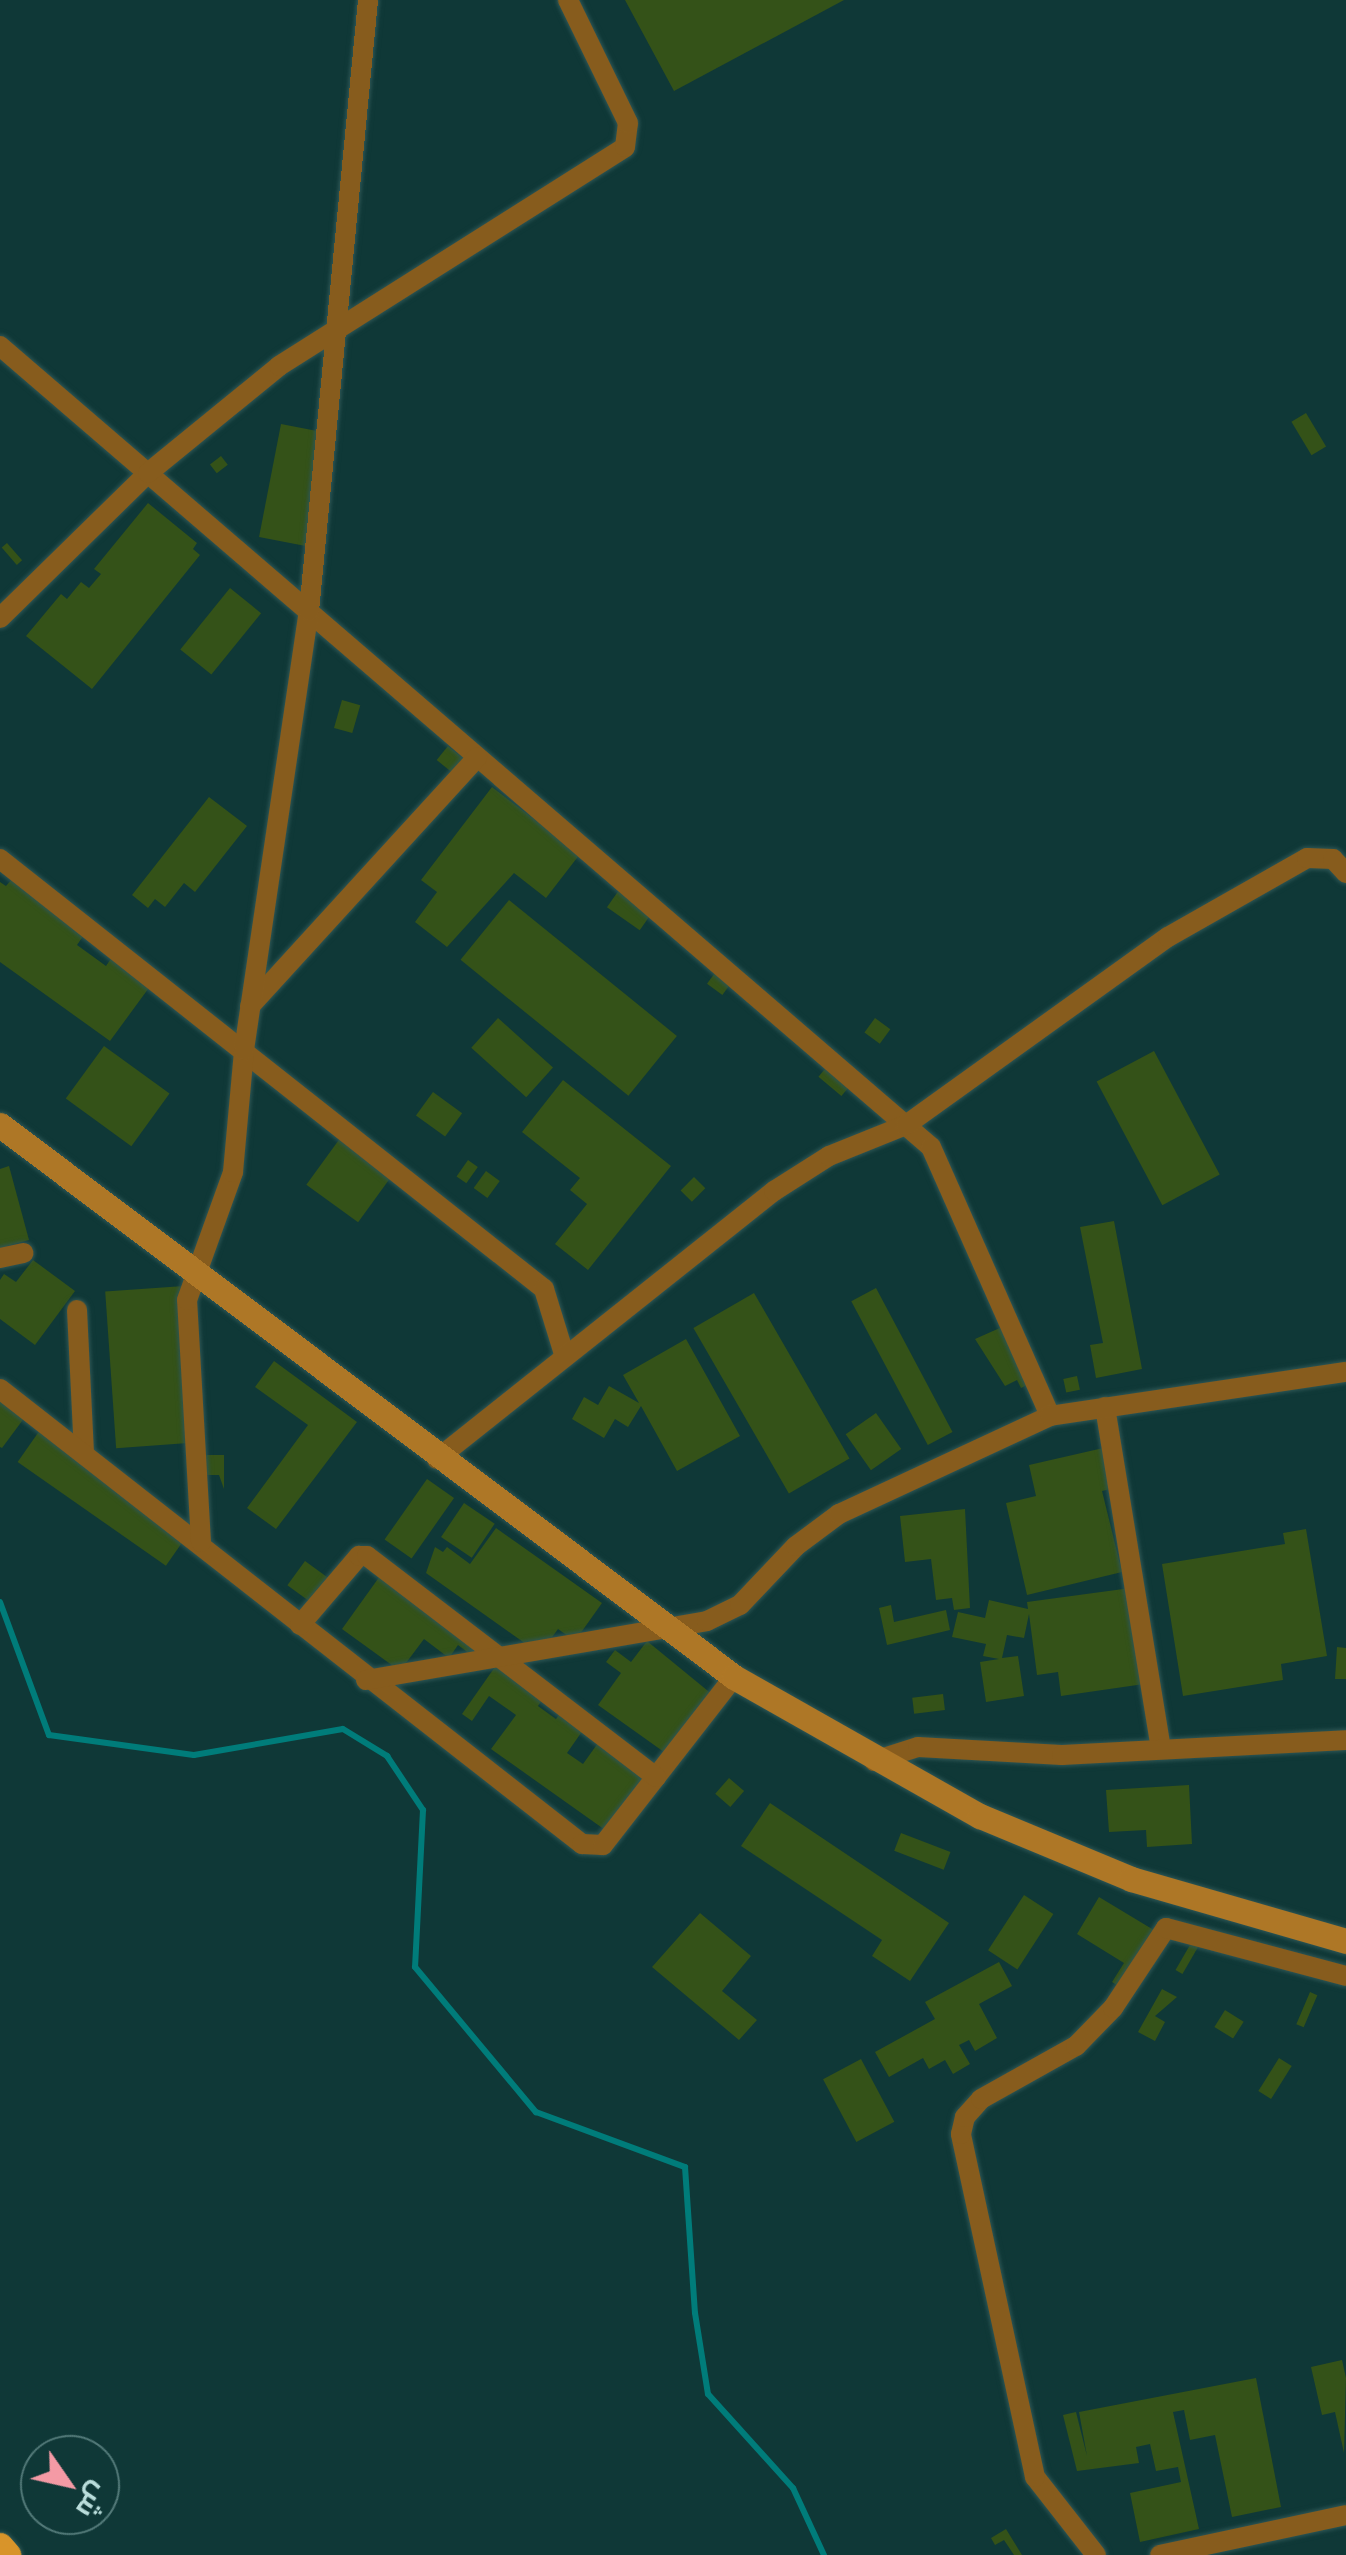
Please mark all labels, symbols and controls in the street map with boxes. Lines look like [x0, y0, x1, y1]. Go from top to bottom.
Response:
north arrow [20, 2435, 120, 2535]
text: ش [69, 2476, 118, 2526]

